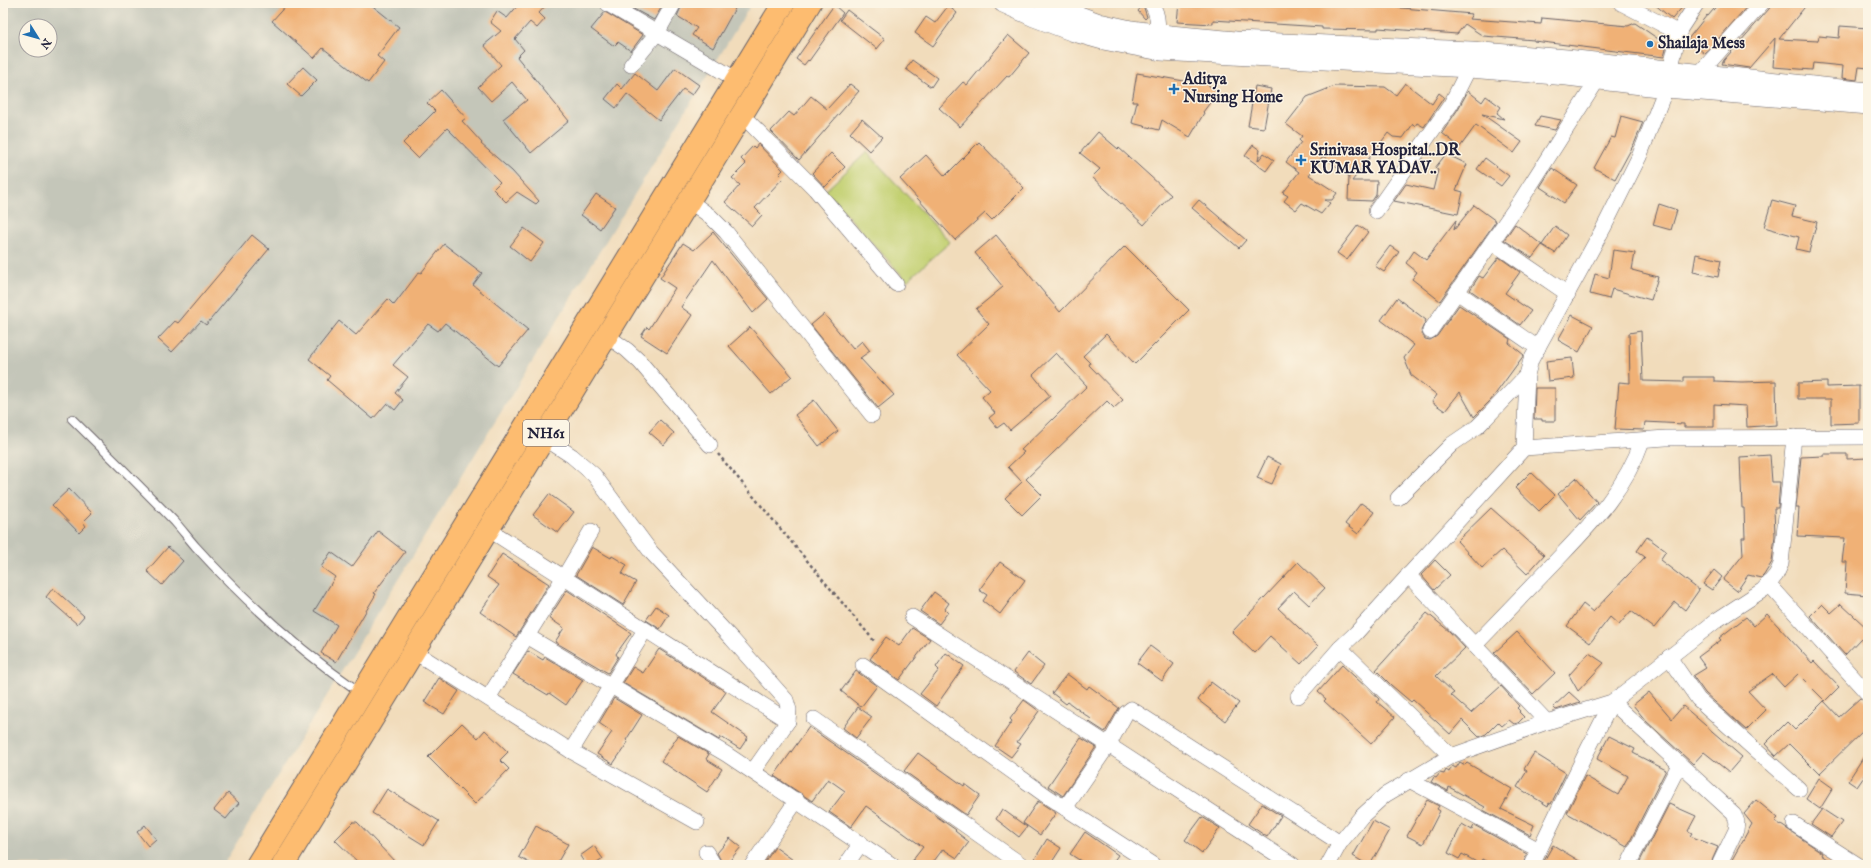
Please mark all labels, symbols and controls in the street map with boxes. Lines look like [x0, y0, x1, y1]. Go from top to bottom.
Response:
north arrow [18, 18, 58, 58]
place label: Shailaja Mess [1658, 34, 1745, 54]
text: N [36, 35, 54, 52]
marker: Shailaja Mess [1645, 39, 1655, 49]
place label: Aditya Nursing Home [1182, 70, 1284, 108]
marker: Aditya Nursing Home [1168, 83, 1180, 95]
place label: Srinivasa Hospital..DR KUMAR YADAV.. [1310, 141, 1461, 179]
marker: Srinivasa Hospital..DR KUMAR YADAV.. [1295, 154, 1307, 166]
road number: NH61 [523, 420, 569, 446]

